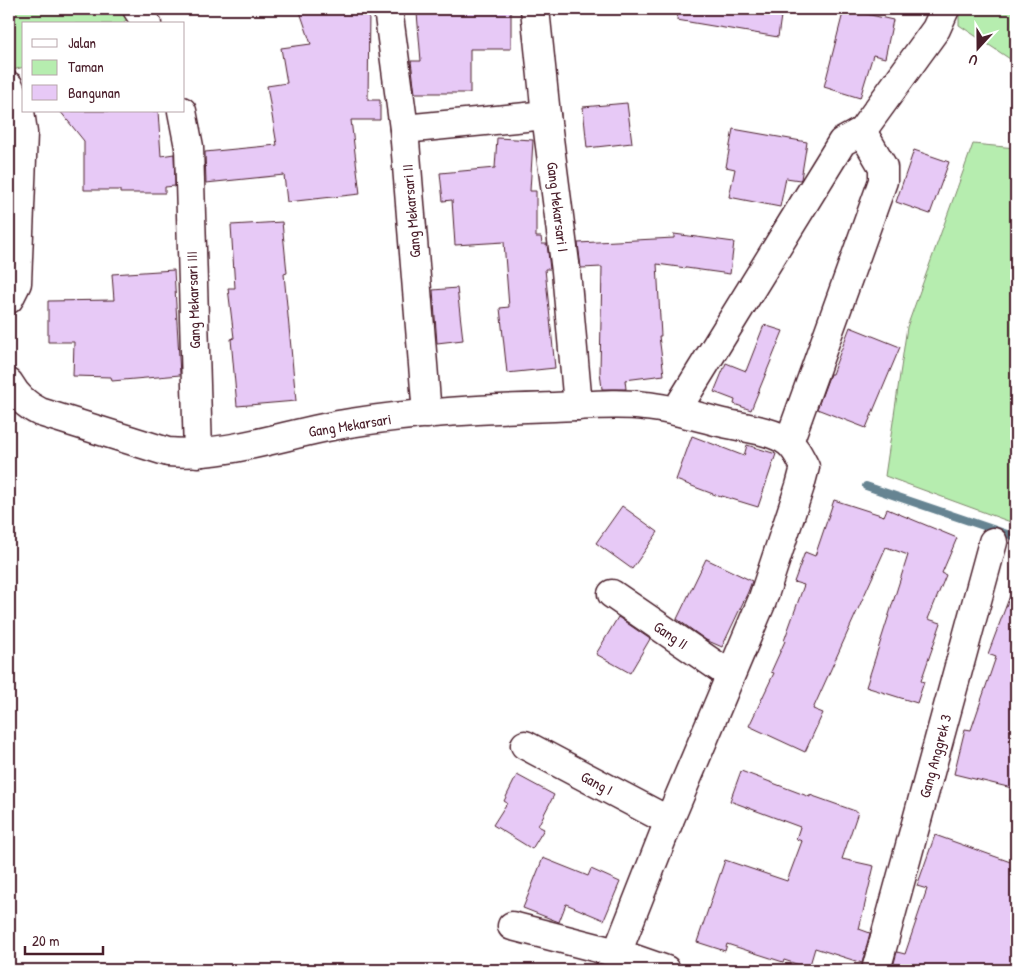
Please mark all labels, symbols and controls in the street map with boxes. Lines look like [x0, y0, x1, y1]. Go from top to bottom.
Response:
legend [22, 22, 185, 112]
north arrow [952, 22, 1002, 72]
text: Jalan [68, 32, 96, 53]
text: U [966, 50, 980, 71]
text: Taman [68, 56, 104, 77]
text: Bangunan [68, 82, 121, 103]
street label: Gang Mekarsari I [542, 161, 574, 253]
street label: Gang Mekarsari II [396, 163, 426, 259]
street label: Gang Mekarsari III [181, 251, 205, 349]
street label: Gang Mekarsari [307, 408, 393, 442]
street label: Gang II [650, 616, 692, 654]
street label: Gang Anggrek 3 [914, 712, 956, 800]
street label: Gang I [577, 766, 617, 800]
scale bar [25, 924, 102, 956]
text: 20 m [32, 930, 59, 951]

